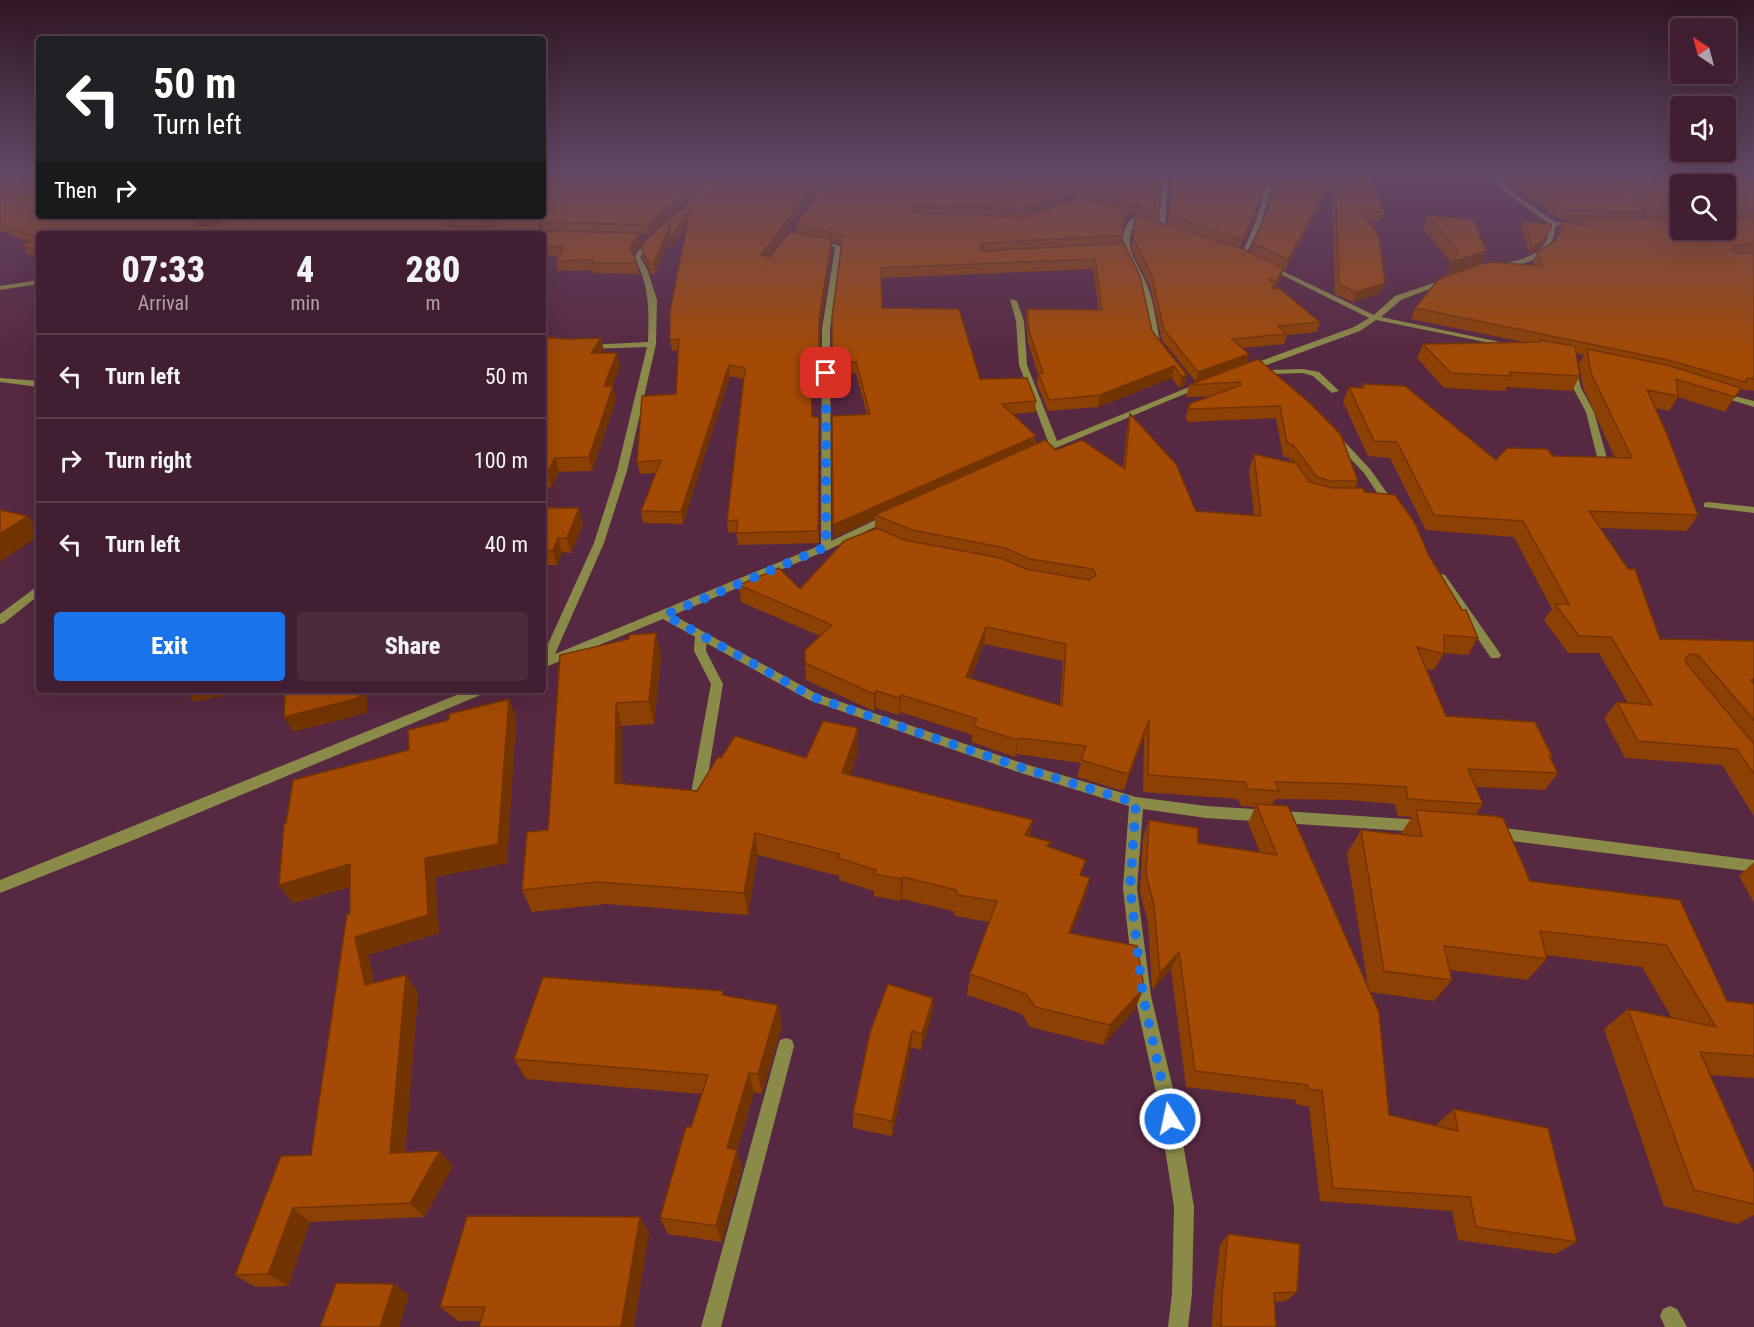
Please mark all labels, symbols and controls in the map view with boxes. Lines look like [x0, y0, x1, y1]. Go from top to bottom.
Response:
north arrow [1670, 18, 1736, 84]
map controls [1670, 18, 1736, 240]
text: 50 m [153, 59, 236, 108]
icon: left [54, 60, 132, 138]
button: sound [1670, 96, 1736, 162]
text: Turn left [153, 109, 242, 141]
icon: right [109, 174, 142, 207]
button: search [1670, 174, 1736, 240]
text: Then [54, 178, 97, 203]
text: 07:33 [122, 249, 205, 291]
text: 4 [296, 249, 314, 291]
text: 280 [405, 249, 460, 291]
text: Arrival [138, 291, 189, 315]
text: min [291, 291, 320, 315]
text: m [425, 291, 440, 315]
pin [800, 347, 851, 398]
icon: arrive [809, 356, 842, 389]
icon: left [54, 360, 87, 393]
text: Turn left [105, 364, 180, 389]
text: 50 m [485, 364, 528, 389]
icon: right [54, 444, 87, 477]
text: Turn right [105, 448, 192, 473]
text: 100 m [474, 448, 528, 473]
icon: left [54, 528, 87, 561]
text: Turn left [105, 532, 180, 557]
text: 40 m [485, 532, 528, 557]
button: Exit [54, 612, 285, 681]
button: Share [297, 612, 528, 681]
position arrow [1138, 1087, 1202, 1151]

